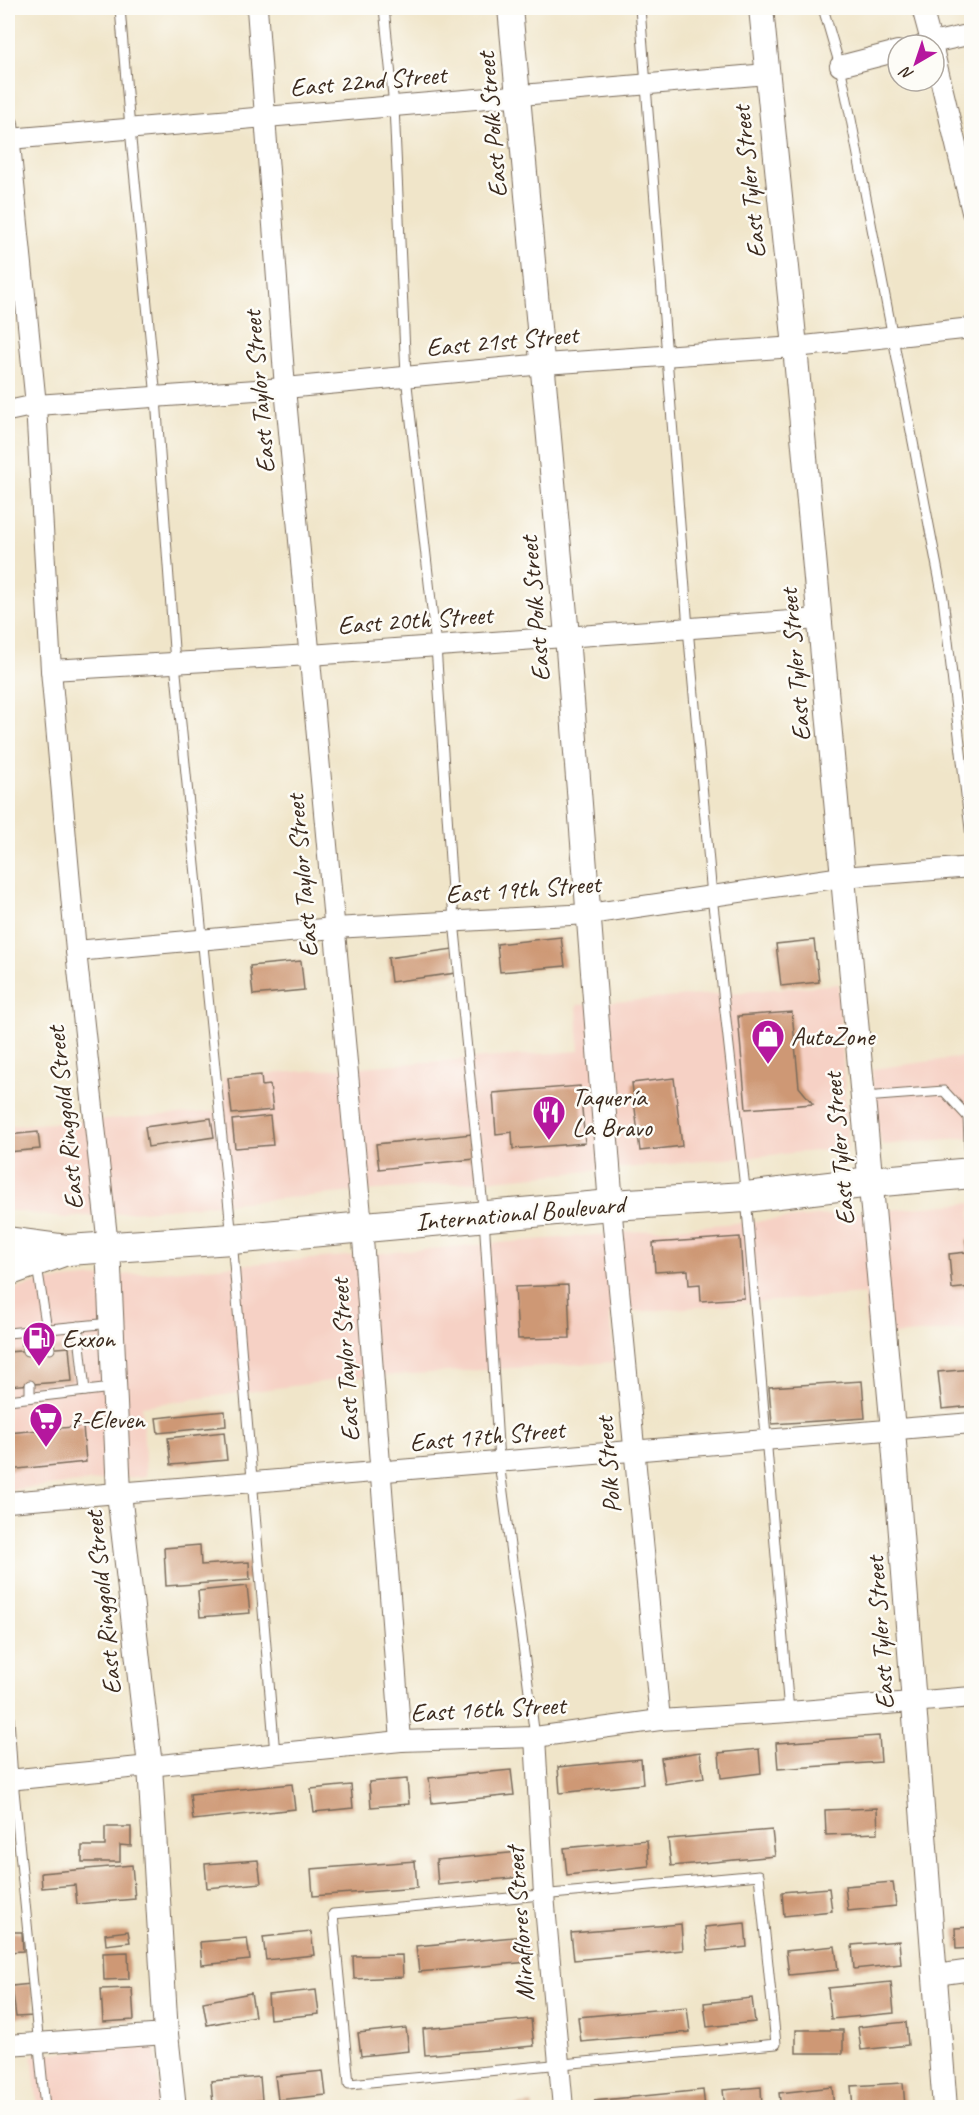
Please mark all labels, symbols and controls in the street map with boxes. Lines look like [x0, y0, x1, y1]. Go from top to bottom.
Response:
north arrow [886, 33, 946, 93]
street label: East Polk Street [469, 49, 515, 199]
street label: East 22nd Street [289, 58, 450, 104]
text: N [895, 61, 917, 85]
street label: East Tyler Street [724, 102, 773, 260]
street label: East Taylor Street [235, 307, 283, 475]
street label: East 21st Street [425, 318, 582, 364]
street label: East Polk Street [512, 533, 558, 683]
street label: East Tyler Street [772, 585, 818, 743]
street label: East 20th Street [336, 598, 496, 642]
street label: East Taylor Street [278, 791, 326, 959]
street label: East 19th Street [444, 867, 604, 911]
shop icon: AutoZone [750, 1018, 786, 1065]
place label: AutoZone [791, 1020, 877, 1053]
street label: East Ringgold Street [39, 1022, 91, 1211]
street label: East Tyler Street [816, 1069, 862, 1227]
place label: Taquería La Bravo [572, 1081, 653, 1144]
restaurant icon: Taquería La Bravo [531, 1094, 567, 1141]
street label: International Boulevard [414, 1187, 630, 1239]
street label: East Taylor Street [323, 1275, 367, 1443]
fuel station icon: Exxon [21, 1320, 57, 1367]
place label: Exxon [62, 1322, 116, 1355]
supermarket icon: 7-Eleven [28, 1401, 64, 1448]
place label: 7-Eleven [69, 1403, 146, 1436]
street label: East 17th Street [408, 1413, 568, 1459]
street label: Polk Street [587, 1413, 629, 1515]
street label: East Ringgold Street [77, 1507, 129, 1696]
street label: East Tyler Street [858, 1553, 902, 1711]
street label: East 16th Street [410, 1688, 569, 1730]
street label: Miraflores Street [498, 1842, 542, 2002]

